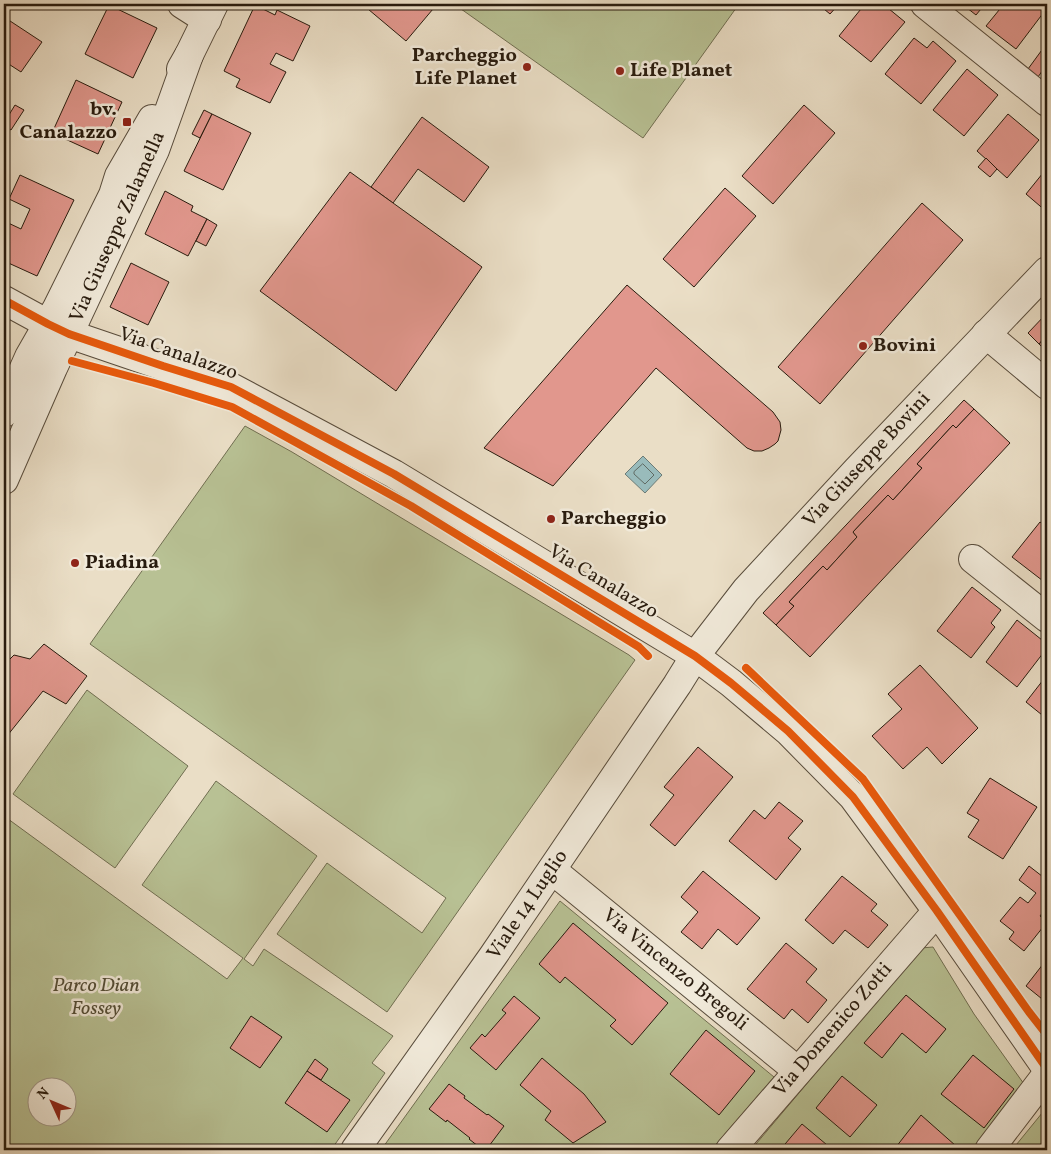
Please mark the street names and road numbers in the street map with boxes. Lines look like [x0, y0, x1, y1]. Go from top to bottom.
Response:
street label: Via Giuseppe Zalamella [63, 127, 173, 327]
street label: Via Canalazzo [115, 321, 241, 387]
street label: Via Giuseppe Bovini [797, 386, 937, 534]
street label: Via Canalazzo [543, 538, 663, 626]
street label: Viale 14 Luglio [481, 844, 575, 966]
street label: Via Vincenzo Bregoli [596, 902, 754, 1038]
street label: Via Domenico Zotti [767, 957, 899, 1103]

